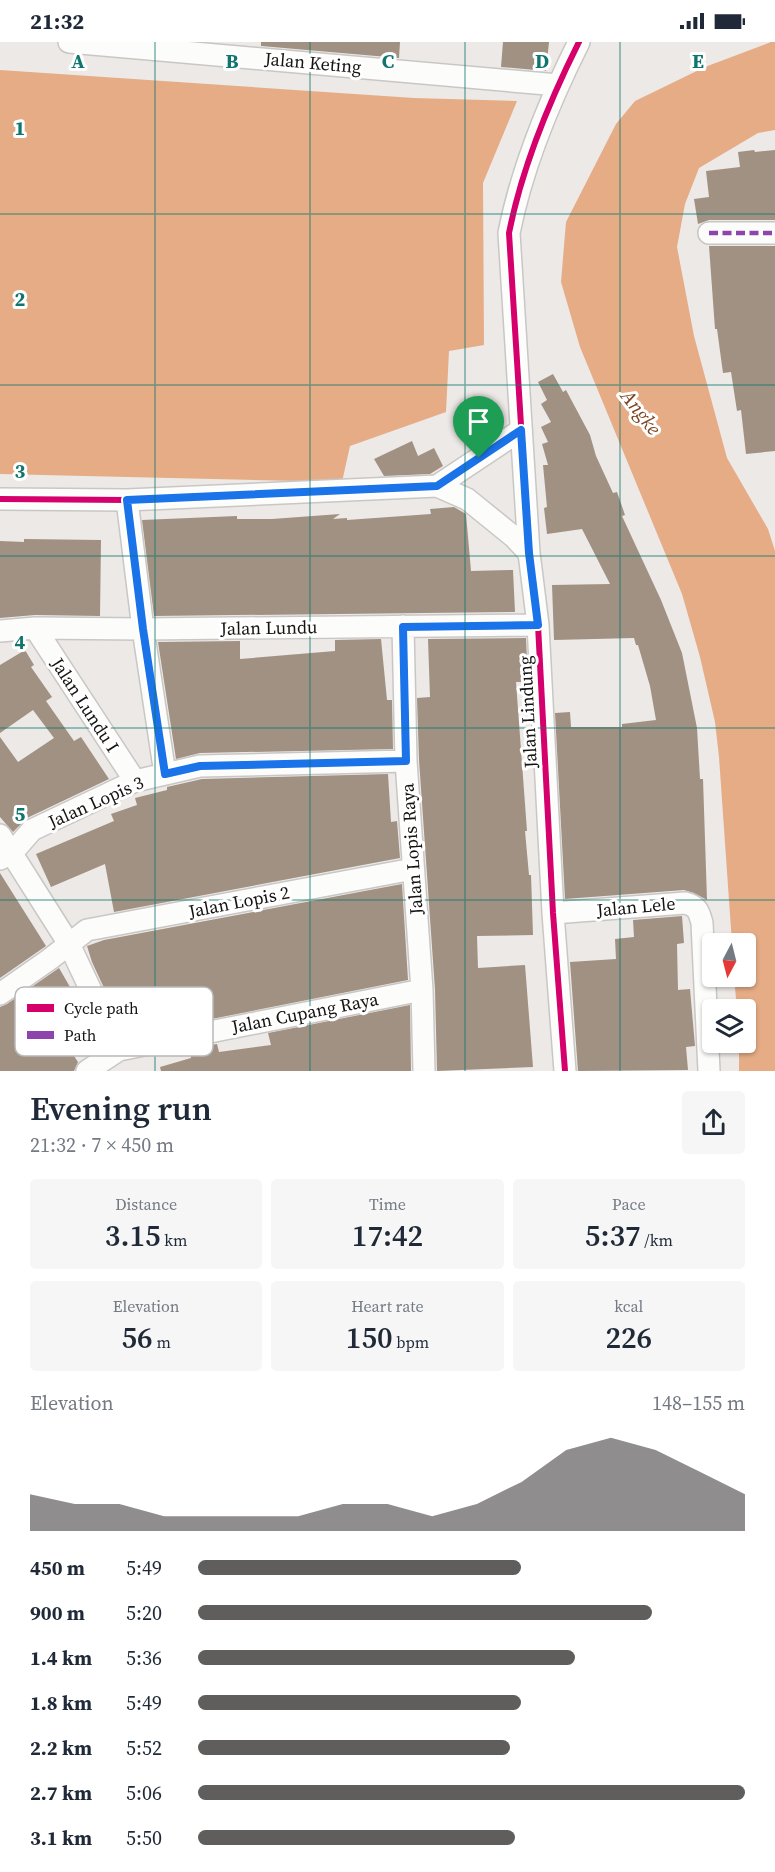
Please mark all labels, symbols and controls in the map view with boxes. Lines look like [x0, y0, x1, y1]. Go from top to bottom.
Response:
text: 21:32 [30, 6, 84, 36]
street label: Jalan Keting [263, 46, 362, 79]
text: A [71, 47, 85, 75]
text: B [225, 47, 239, 75]
text: C [382, 47, 394, 75]
text: D [535, 47, 549, 75]
text: E [692, 47, 704, 75]
text: 1 [15, 114, 25, 142]
text: 2 [15, 285, 26, 313]
water label: Angke [614, 382, 668, 441]
pin [453, 396, 504, 458]
icon: arrive [462, 405, 495, 438]
text: 3 [15, 457, 26, 485]
street label: Jalan Lundu [219, 614, 318, 641]
text: 4 [15, 628, 26, 656]
street label: Jalan Lundu I [45, 652, 125, 757]
street label: Jalan Lindung [512, 655, 543, 770]
street label: Jalan Lopis 3 [43, 769, 148, 834]
street label: Jalan Lopis Raya [394, 782, 429, 917]
text: 5 [15, 800, 26, 828]
street label: Jalan Lopis 2 [185, 880, 291, 924]
street label: Jalan Lele [594, 891, 676, 922]
north arrow [702, 933, 756, 987]
map controls [702, 933, 756, 1053]
street label: Jalan Cupang Raya [228, 986, 381, 1039]
legend [15, 987, 213, 1056]
text: Cycle path [64, 997, 139, 1019]
button: layers [702, 999, 756, 1053]
text: Path [64, 1024, 97, 1046]
text: Evening run [30, 1086, 212, 1131]
button: share [682, 1091, 745, 1154]
text: 21:32 · 7 × 450 m [30, 1131, 174, 1159]
text: Distance [115, 1193, 177, 1215]
text: Time [369, 1193, 406, 1215]
text: Pace [612, 1193, 646, 1215]
text: 3.15 [105, 1215, 161, 1256]
text: 17:42 [352, 1215, 423, 1256]
text: 5:37 [585, 1215, 641, 1256]
text: km [161, 1229, 188, 1251]
text: /km [641, 1229, 673, 1251]
text: Elevation [113, 1295, 180, 1317]
text: Heart rate [351, 1295, 424, 1317]
text: kcal [614, 1295, 643, 1317]
text: 56 [121, 1317, 153, 1358]
text: 150 [346, 1317, 393, 1358]
text: 226 [605, 1317, 652, 1358]
text: m [153, 1331, 171, 1353]
text: bpm [393, 1331, 429, 1353]
text: Elevation [30, 1389, 114, 1417]
text: 148–155 m [652, 1389, 745, 1417]
text: 450 m [30, 1554, 85, 1582]
text: 5:49 [126, 1554, 162, 1582]
text: 900 m [30, 1599, 85, 1627]
text: 5:20 [126, 1599, 162, 1627]
text: 1.4 km [30, 1644, 92, 1672]
text: 5:36 [126, 1644, 162, 1672]
text: 1.8 km [30, 1689, 92, 1717]
text: 5:49 [126, 1689, 162, 1717]
text: 2.2 km [30, 1734, 92, 1762]
text: 5:52 [126, 1734, 162, 1762]
text: 2.7 km [30, 1779, 92, 1807]
text: 5:06 [126, 1779, 162, 1807]
text: 3.1 km [30, 1824, 92, 1852]
text: 5:50 [126, 1824, 162, 1852]

